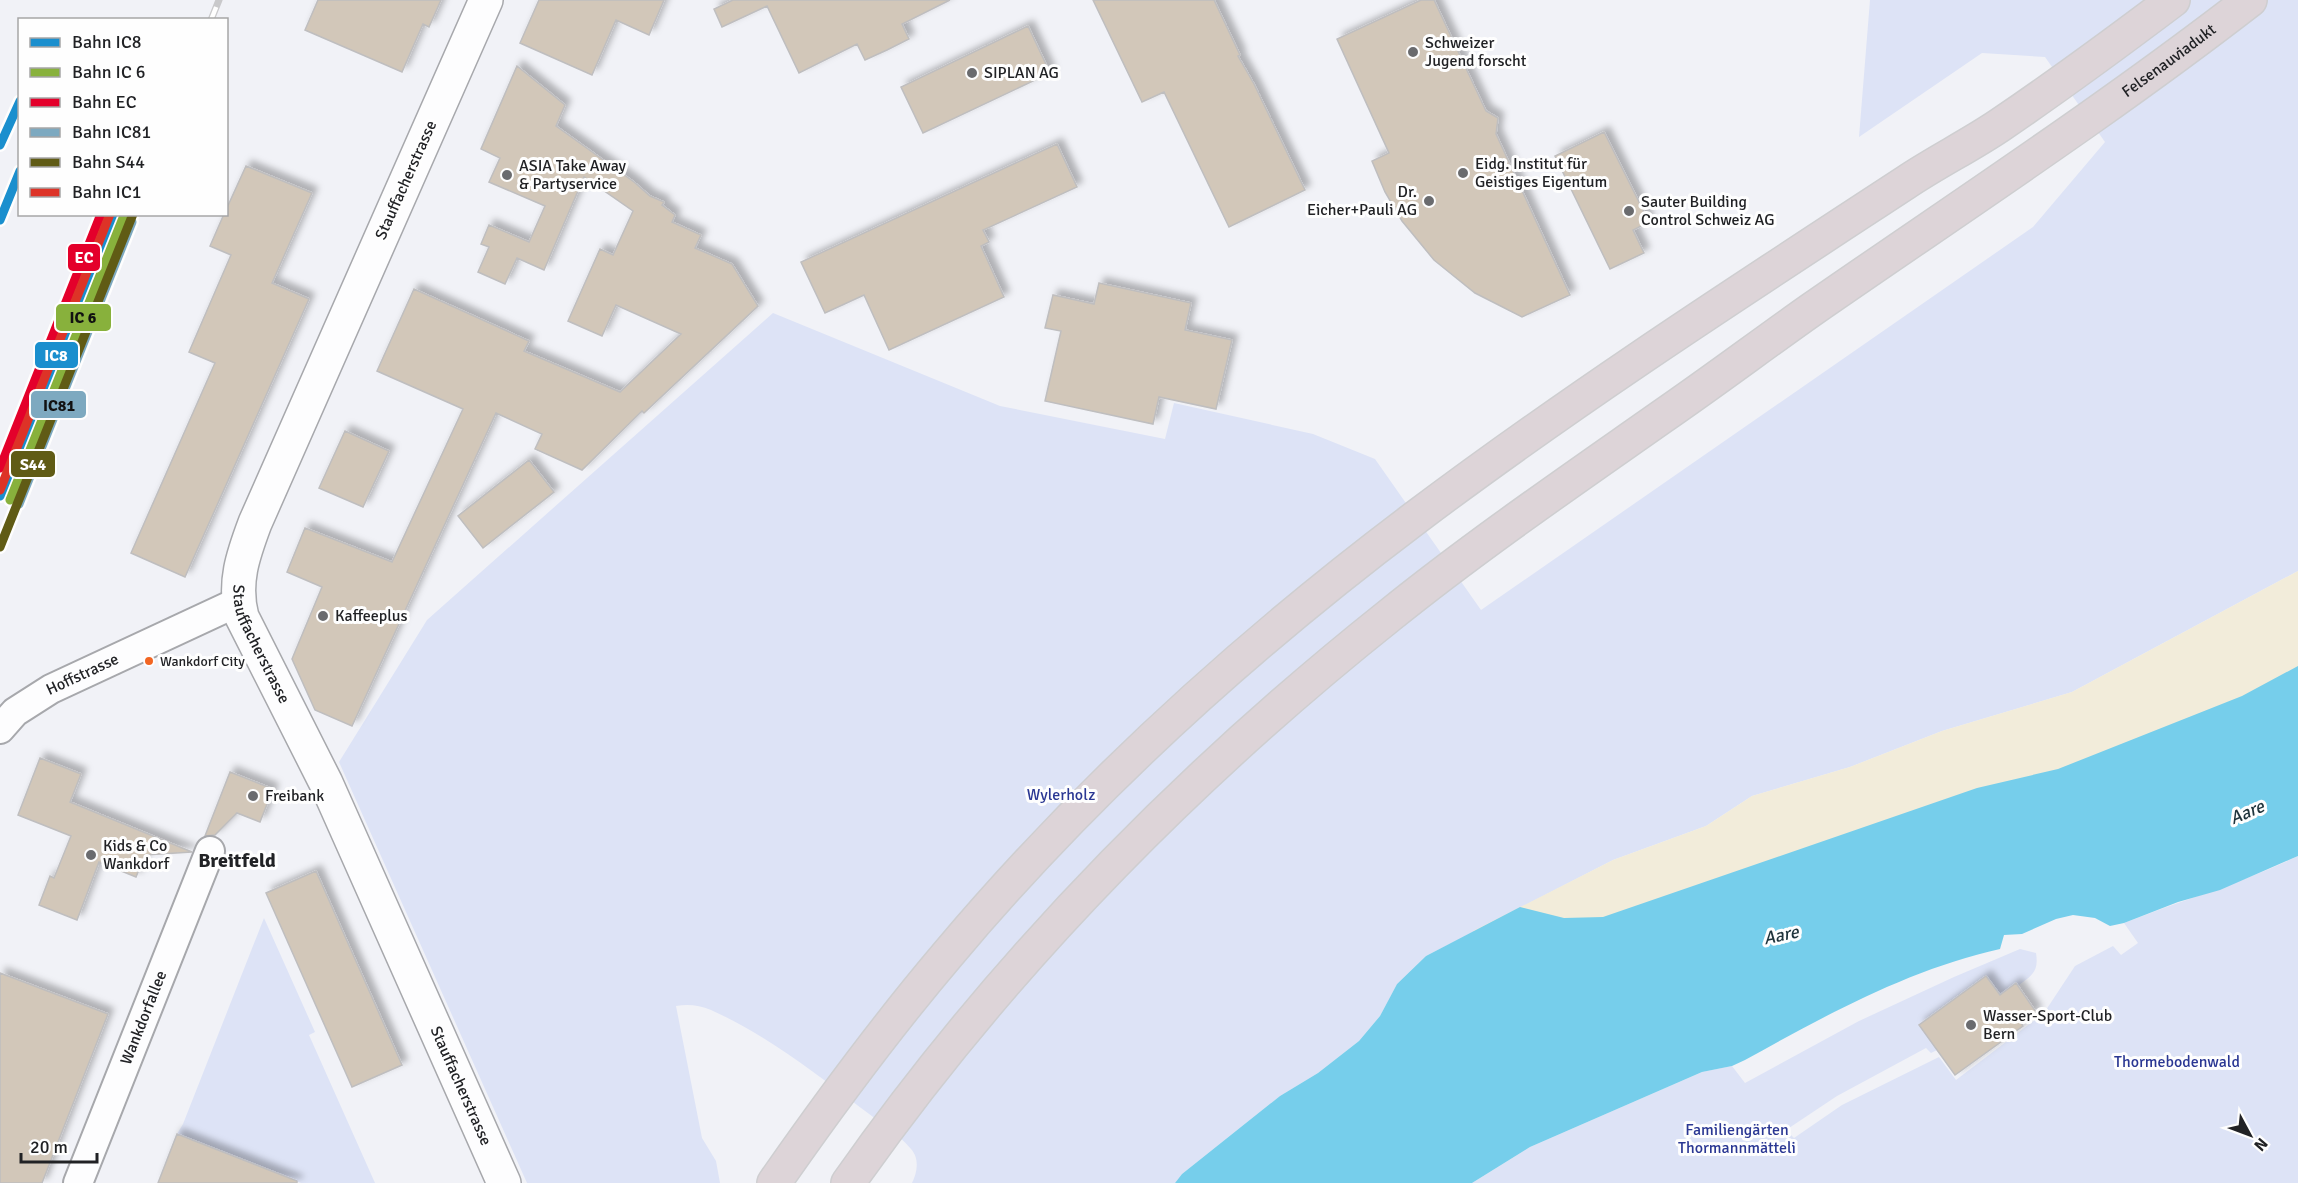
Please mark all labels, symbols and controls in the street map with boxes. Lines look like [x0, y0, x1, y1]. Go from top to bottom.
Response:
legend [18, 18, 228, 216]
street label: Felsenauviadukt [2118, 19, 2220, 102]
text: Bahn IC8 [72, 31, 141, 53]
place label: Schweizer Jugend forscht [1425, 33, 1527, 71]
marker: Schweizer Jugend forscht [1406, 45, 1420, 59]
text: Bahn IC 6 [72, 61, 145, 83]
place label: SIPLAN AG [984, 63, 1059, 83]
marker: SIPLAN AG [965, 66, 979, 80]
text: Bahn EC [72, 91, 137, 113]
street label: Stauffacherstrasse [371, 117, 441, 243]
text: Bahn IC81 [72, 121, 151, 143]
text: Bahn S44 [72, 151, 145, 173]
place label: Eidg. Institut für Geistiges Eigentum [1475, 154, 1607, 192]
place label: ASIA Take Away & Partyservice [519, 156, 627, 194]
marker: Eidg. Institut für Geistiges Eigentum [1456, 166, 1470, 180]
marker: ASIA Take Away & Partyservice [500, 168, 514, 182]
text: Bahn IC1 [72, 181, 141, 203]
place label: Dr. Eicher+Pauli AG [1307, 182, 1417, 220]
place label: Sauter Building Control Schweiz AG [1641, 192, 1774, 230]
marker: Dr. Eicher+Pauli AG [1422, 194, 1436, 208]
marker: Sauter Building Control Schweiz AG [1622, 204, 1636, 218]
line badge: EC [67, 243, 101, 272]
text: EC [75, 248, 94, 268]
line badge: IC 6 [55, 303, 112, 332]
text: IC 6 [70, 308, 97, 328]
line badge: IC8 [34, 341, 79, 369]
text: IC8 [44, 346, 68, 366]
line badge: IC81 [30, 390, 87, 419]
text: IC81 [43, 396, 75, 416]
line badge: S44 [10, 450, 56, 478]
text: S44 [20, 455, 46, 475]
street label: Stauffacherstrasse [228, 585, 294, 707]
place label: Kaffeeplus [335, 606, 408, 626]
marker: Kaffeeplus [316, 609, 330, 623]
street label: Hoffstrasse [43, 649, 122, 700]
place label: Wankdorf City [160, 653, 245, 670]
marker: Wankdorf City [143, 655, 155, 667]
park label: Wylerholz [1027, 785, 1095, 805]
place label: Freibank [265, 786, 324, 806]
marker: Freibank [246, 789, 260, 803]
water label: Aare [2226, 795, 2269, 829]
place label: Kids & Co Wankdorf [103, 836, 170, 874]
marker: Kids & Co Wankdorf [84, 848, 98, 862]
district label: Breitfeld [198, 848, 276, 873]
water label: Aare [1761, 920, 1802, 949]
street label: Wankdorfallee [116, 968, 171, 1068]
place label: Wasser-Sport-Club Bern [1983, 1006, 2112, 1044]
marker: Wasser-Sport-Club Bern [1964, 1018, 1978, 1032]
street label: Stauffacherstrasse [426, 1023, 496, 1149]
park label: Thormebodenwald [2114, 1052, 2240, 1072]
north arrow [2220, 1105, 2280, 1165]
park label: Familiengärten Thormannmätteli [1678, 1120, 1796, 1158]
scale bar [21, 1126, 98, 1164]
text: N [2249, 1133, 2272, 1155]
text: 20 m [30, 1136, 68, 1158]

